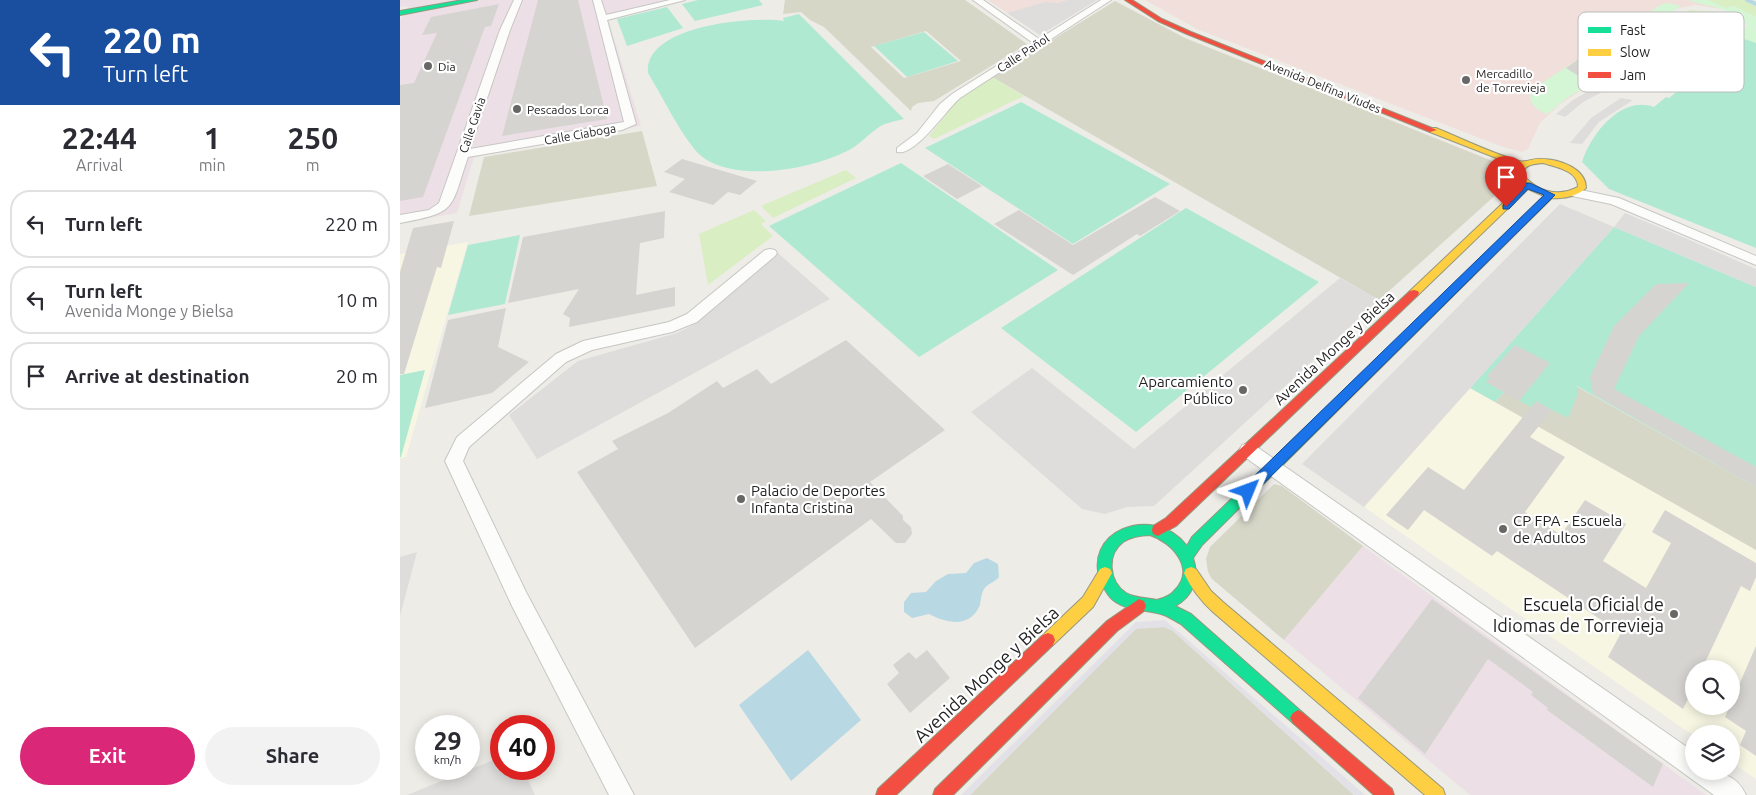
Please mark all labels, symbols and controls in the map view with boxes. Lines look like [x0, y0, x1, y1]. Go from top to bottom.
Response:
legend [1578, 12, 1744, 92]
icon: left [20, 20, 85, 85]
text: 220 m [103, 20, 201, 60]
text: Fast [1620, 22, 1646, 38]
street label: Calle Pañol [995, 31, 1051, 75]
text: Slow [1620, 44, 1650, 60]
street label: Avenida Delfina Viudes [1263, 57, 1383, 115]
marker: Dia [422, 60, 434, 72]
place label: Dia [438, 60, 456, 73]
text: Turn left [103, 61, 188, 86]
place label: Mercadillo de Torrevieja [1476, 67, 1546, 94]
text: Jam [1620, 67, 1646, 83]
marker: Mercadillo de Torrevieja [1460, 74, 1472, 86]
street label: Calle Gavia [456, 95, 488, 155]
marker: Pescados Lorca [511, 103, 523, 115]
place label: Pescados Lorca [527, 103, 609, 116]
text: 22:44 [62, 121, 137, 155]
text: 1 [204, 121, 221, 155]
text: 250 [287, 121, 338, 155]
street label: Calle Ciaboga [543, 121, 617, 147]
text: Arrival [76, 156, 123, 174]
text: min [199, 156, 226, 174]
text: m [306, 156, 320, 174]
pin [1485, 156, 1527, 207]
icon: arrive [1492, 163, 1520, 191]
icon: left [22, 210, 50, 238]
text: Turn left [65, 213, 143, 235]
text: 220 m [325, 213, 378, 235]
text: Turn left [65, 280, 143, 302]
icon: left [22, 286, 50, 314]
street label: Avenida Monge y Bielsa [1270, 288, 1398, 408]
text: 10 m [336, 289, 378, 311]
text: Avenida Monge y Bielsa [65, 302, 234, 320]
icon: arrive [22, 362, 50, 390]
text: Arrive at destination [65, 365, 250, 387]
text: 20 m [336, 365, 378, 387]
place label: Aparcamiento Público [1138, 373, 1233, 407]
marker: Aparcamiento Público [1237, 384, 1249, 396]
position arrow [1221, 464, 1273, 516]
place label: Palacio de Deportes Infanta Cristina [751, 482, 885, 516]
marker: Palacio de Deportes Infanta Cristina [735, 493, 747, 505]
place label: CP FPA - Escuela de Adultos [1513, 512, 1622, 546]
marker: CP FPA - Escuela de Adultos [1497, 523, 1509, 535]
place label: Escuela Oficial de Idiomas de Torrevieja [1493, 594, 1664, 635]
street label: Avenida Monge y Bielsa [910, 602, 1062, 746]
marker: Escuela Oficial de Idiomas de Torrevieja [1668, 608, 1680, 620]
map controls [1685, 660, 1740, 780]
button: search [1685, 660, 1740, 715]
speed limit sign: 40 [490, 715, 555, 780]
button: layers [1685, 725, 1740, 780]
button: Exit [20, 727, 195, 785]
button: Share [205, 727, 380, 785]
text: 29 [433, 727, 462, 755]
text: km/h [434, 753, 461, 766]

